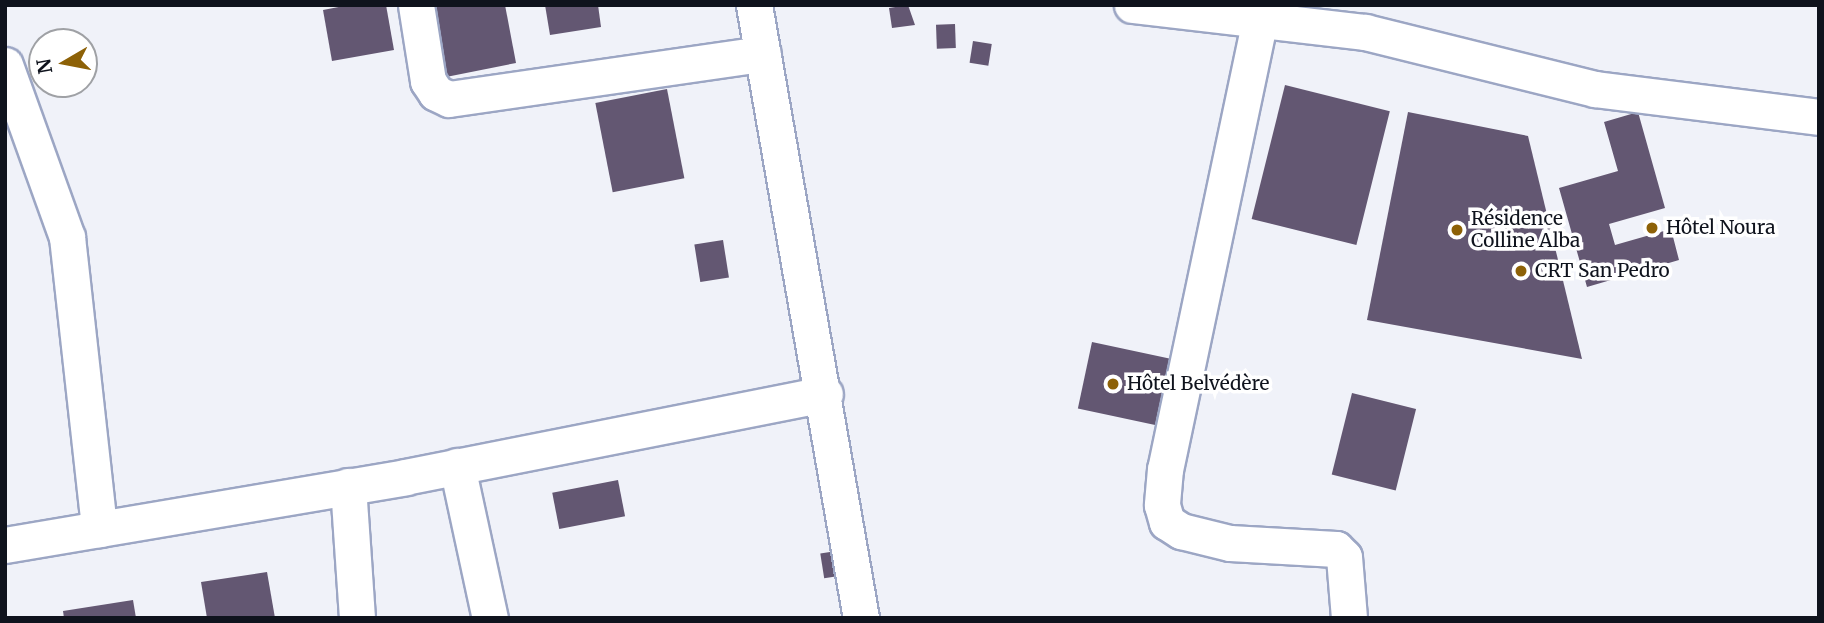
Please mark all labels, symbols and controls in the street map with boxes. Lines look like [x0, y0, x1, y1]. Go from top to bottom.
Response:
north arrow [28, 28, 98, 98]
text: N [31, 57, 57, 76]
place label: Résidence Colline Alba [1471, 208, 1580, 252]
place label: Hôtel Noura [1666, 217, 1775, 239]
marker: Hôtel Noura [1644, 220, 1660, 236]
marker: Résidence Colline Alba [1449, 222, 1465, 238]
place label: CRT San Pedro [1535, 260, 1670, 282]
marker: CRT San Pedro [1513, 263, 1529, 279]
place label: Hôtel Belvédère [1127, 373, 1269, 395]
marker: Hôtel Belvédère [1105, 376, 1121, 392]

